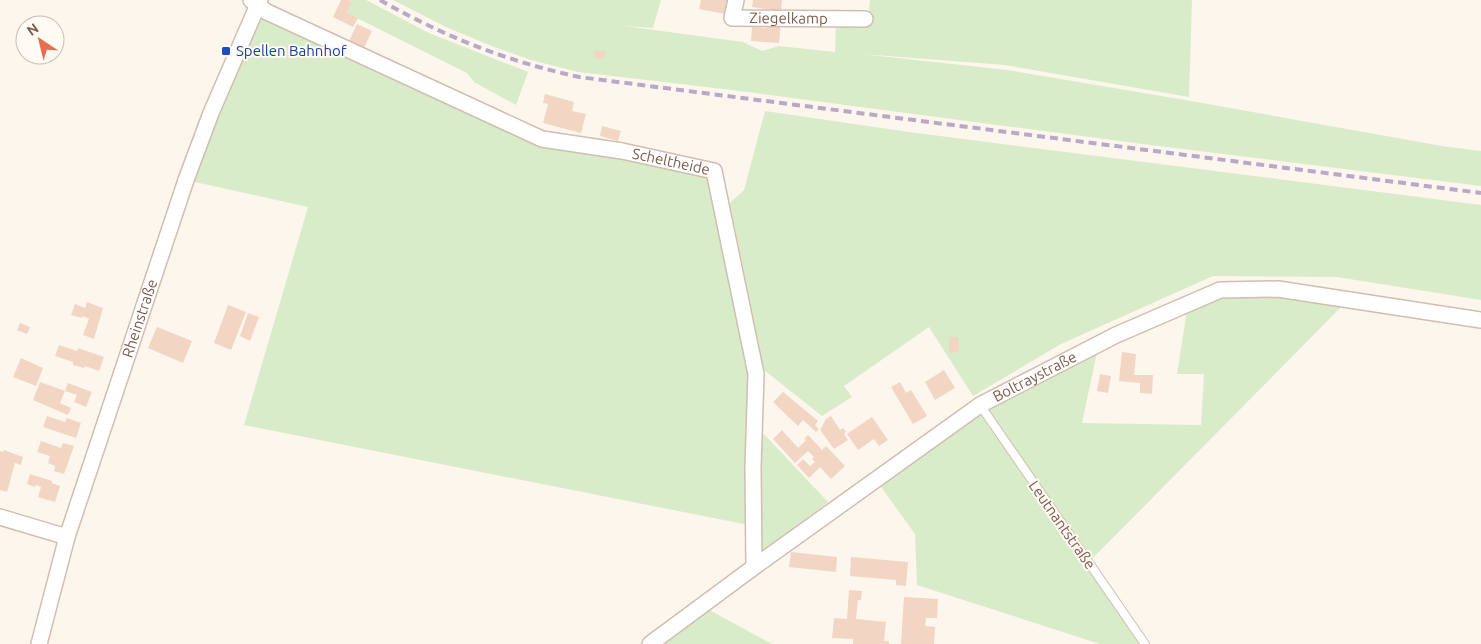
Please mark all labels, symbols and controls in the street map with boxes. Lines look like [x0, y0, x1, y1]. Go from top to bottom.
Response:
street label: Ziegelkamp [749, 9, 828, 27]
north arrow [15, 15, 65, 65]
text: N [24, 20, 41, 39]
place label: Spellen Bahnhof [236, 42, 347, 59]
marker: Spellen Bahnhof [220, 45, 232, 57]
street label: Scheltheide [631, 144, 712, 178]
street label: Rheinstraße [118, 277, 160, 360]
street label: Boltraystraße [990, 348, 1079, 405]
street label: Leutnantstraße [1026, 477, 1099, 572]

